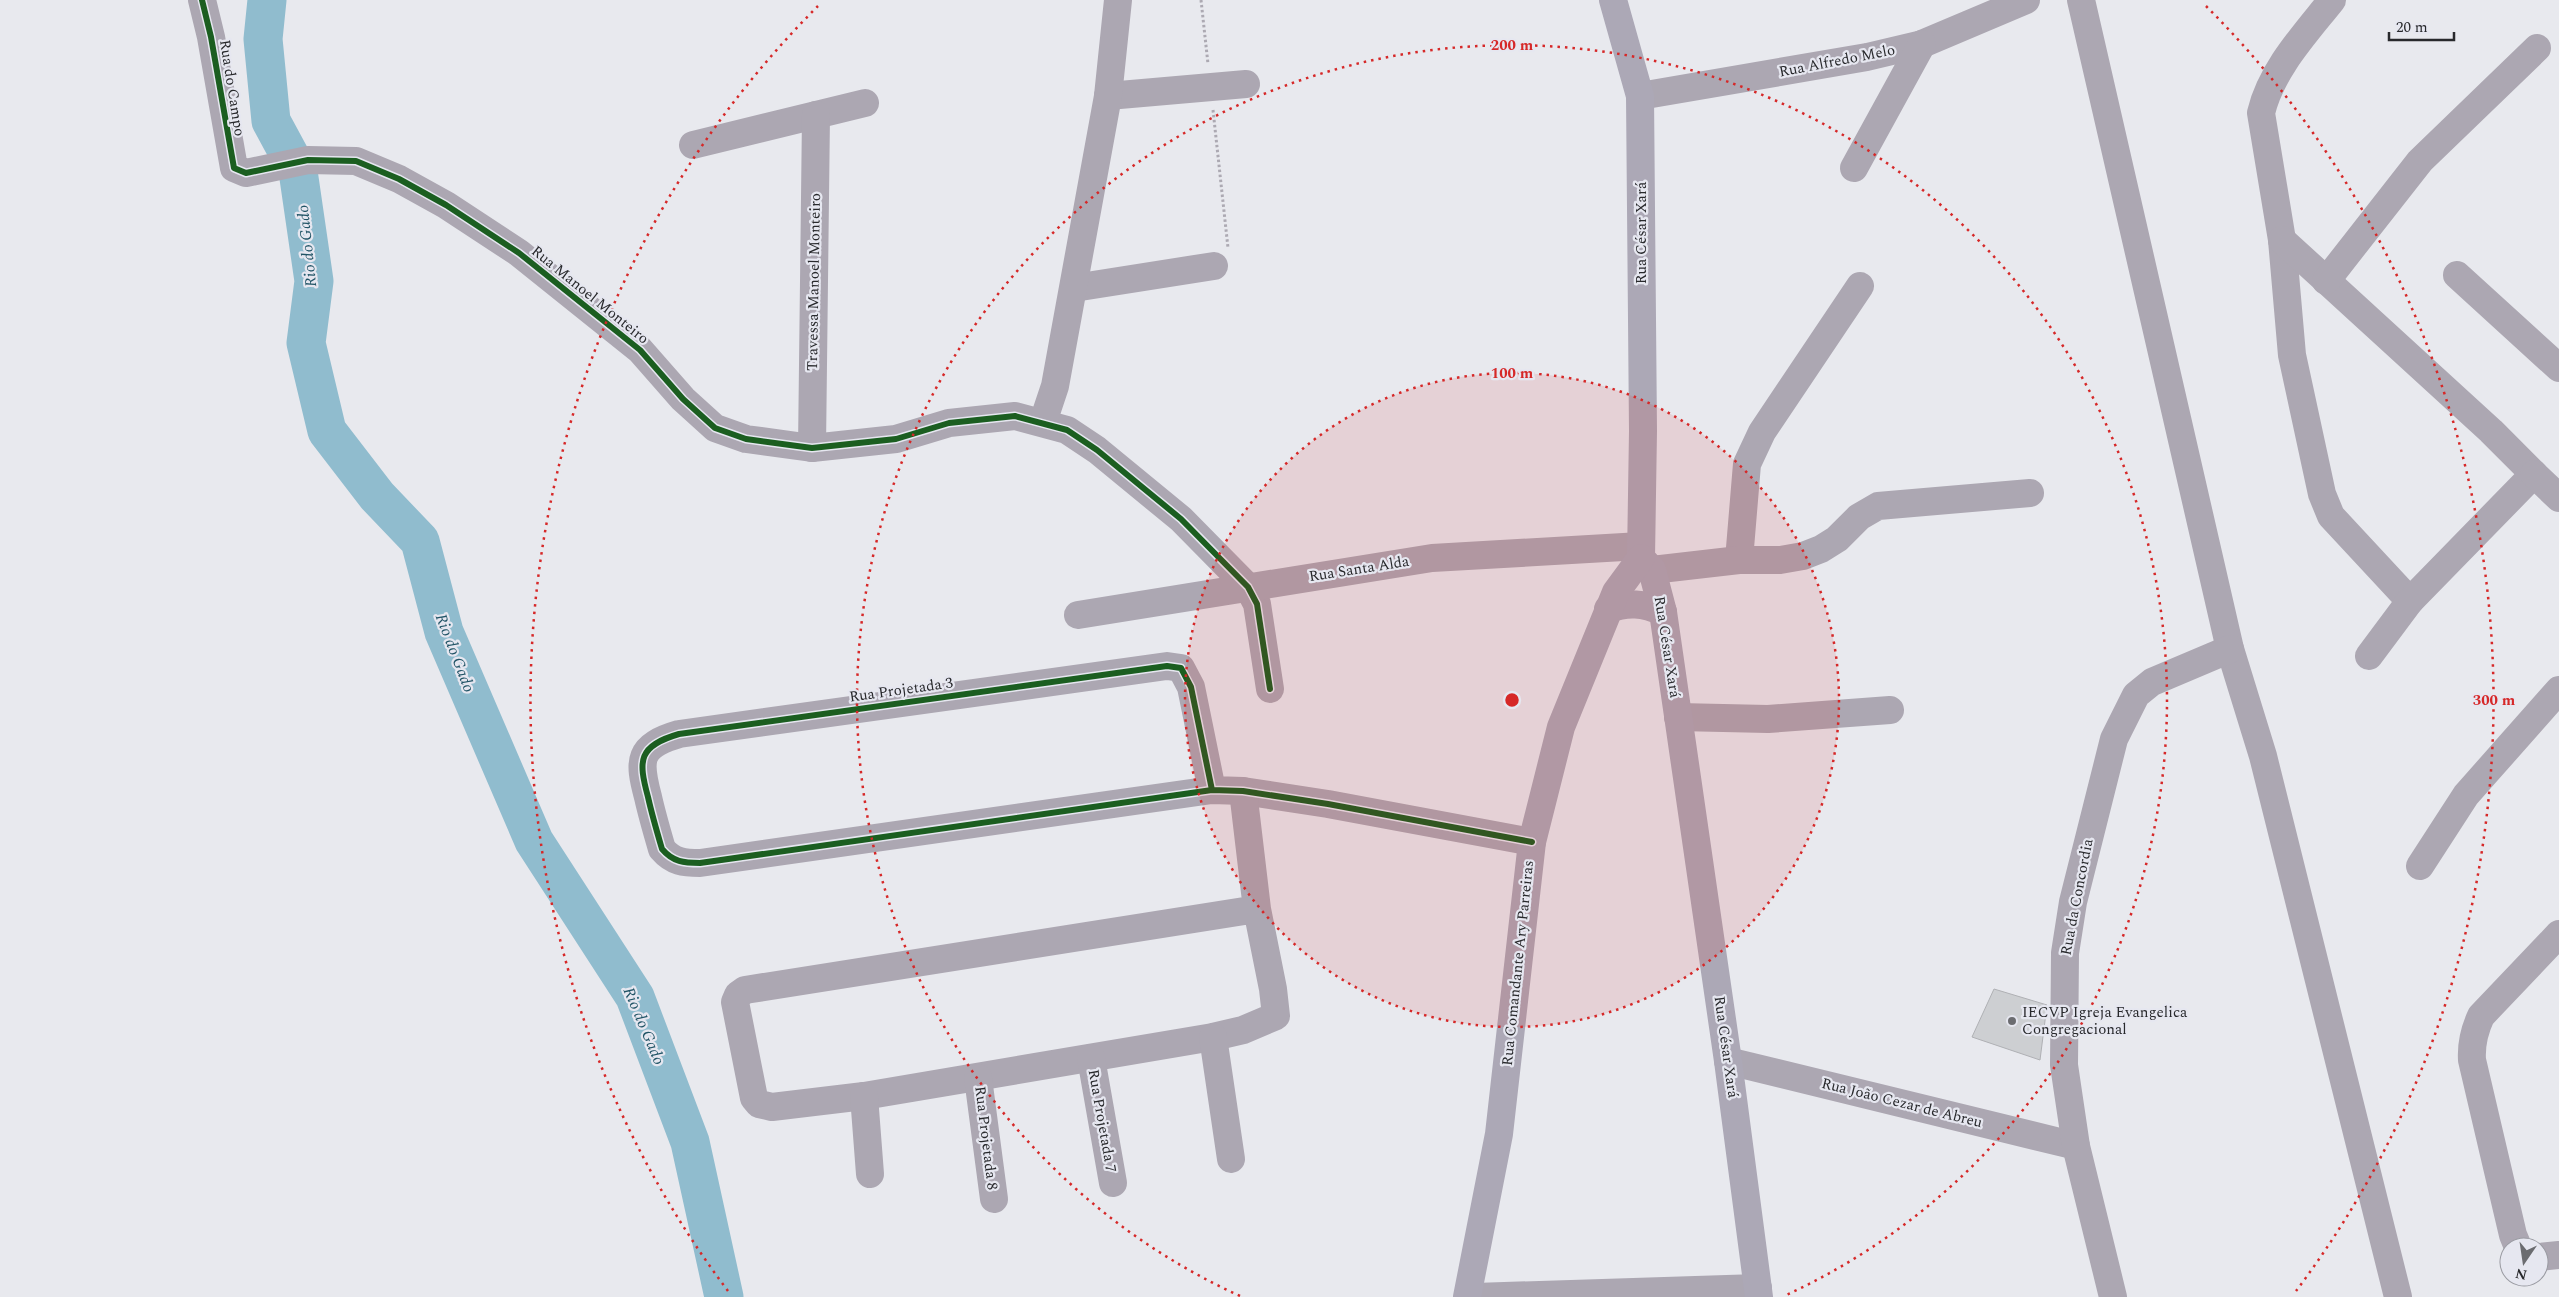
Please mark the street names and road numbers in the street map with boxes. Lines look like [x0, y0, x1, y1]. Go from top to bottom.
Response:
street label: Rua do Campo [213, 38, 251, 138]
street label: Rua Alfredo Melo [1777, 38, 1897, 84]
street label: Rua César Xará [1630, 181, 1653, 284]
street label: Travessa Manoel Monteiro [801, 193, 827, 371]
street label: Rua Manoel Monteiro [526, 240, 654, 350]
street label: Rua Santa Alda [1307, 550, 1412, 588]
street label: Rua César Xará [1648, 594, 1686, 700]
street label: Rua Projetada 3 [848, 671, 955, 709]
street label: Rua da Concordia [2054, 836, 2100, 957]
street label: Rua Comandante Ary Parreiras [1496, 859, 1540, 1067]
street label: Rua César Xará [1707, 995, 1745, 1100]
street label: Rua Projetada 7 [1082, 1068, 1122, 1174]
street label: Rua João Cezar de Abreu [1819, 1072, 1985, 1134]
street label: Rua Projetada 8 [968, 1085, 1004, 1191]

